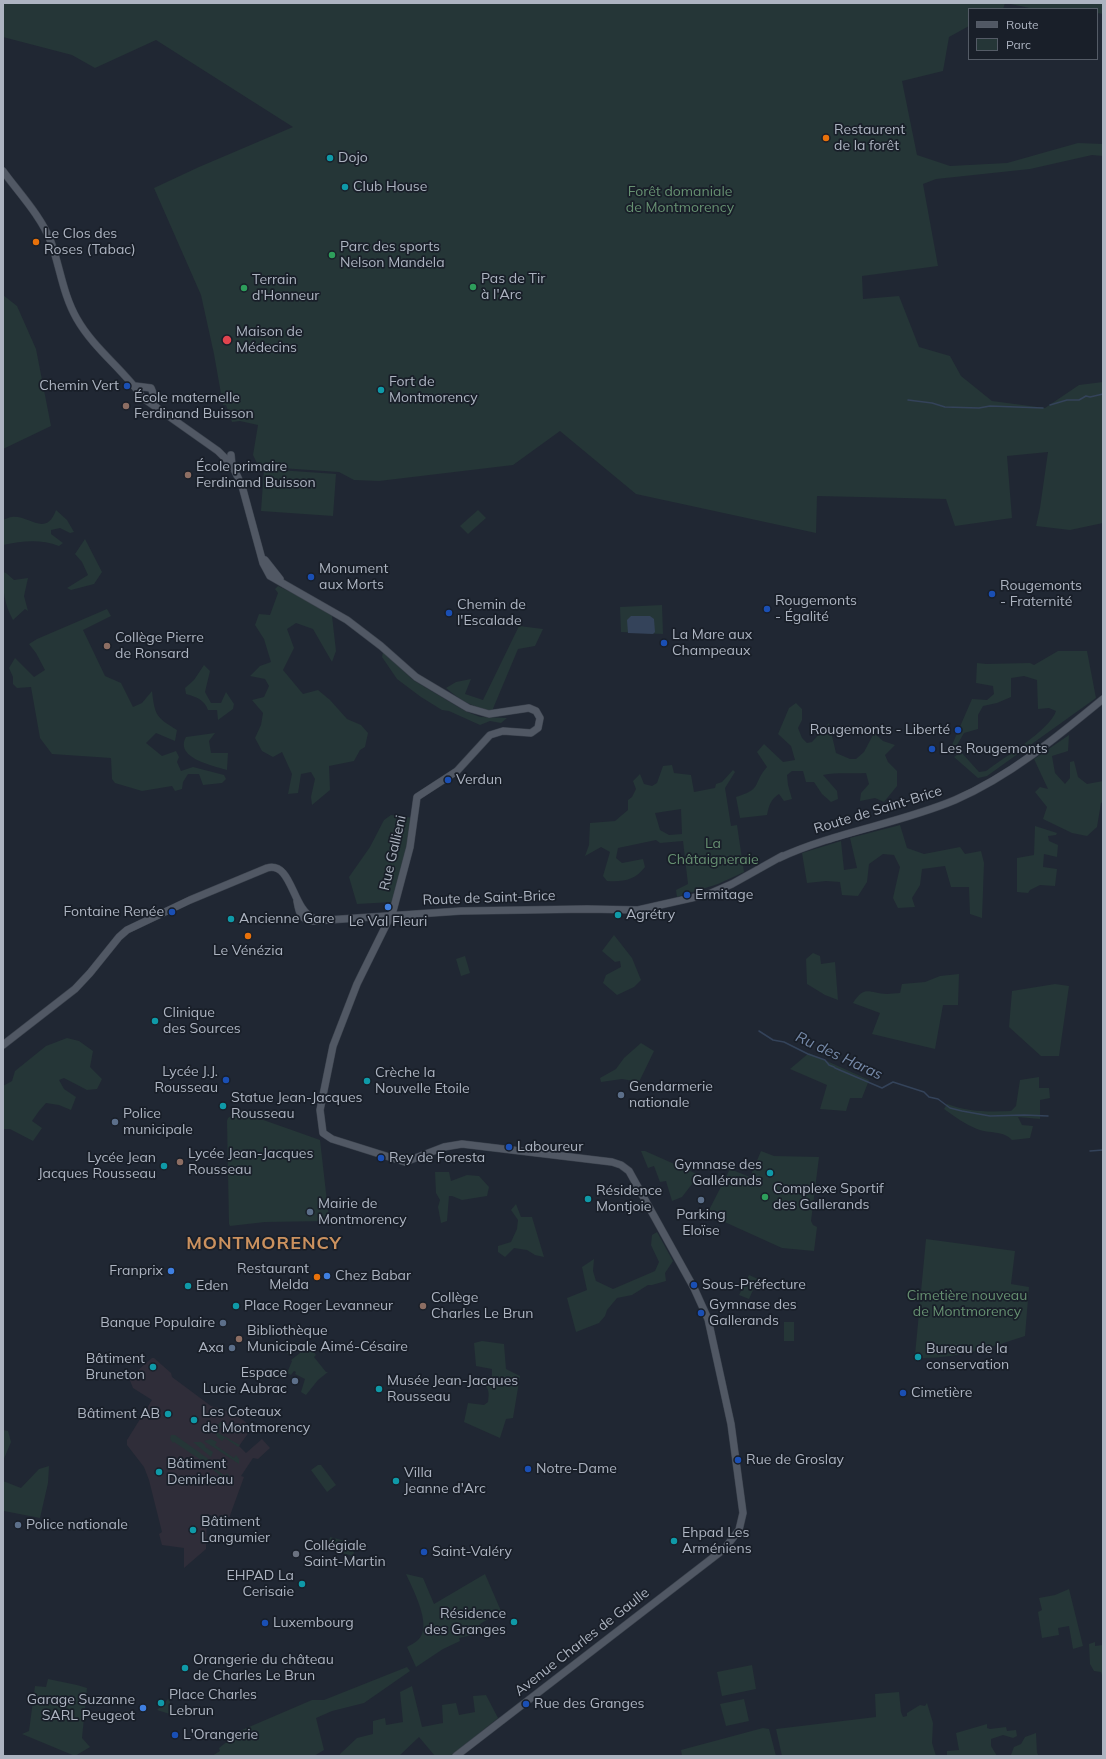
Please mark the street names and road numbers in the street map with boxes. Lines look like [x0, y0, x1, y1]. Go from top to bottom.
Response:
street label: Route de Saint-Brice [812, 783, 944, 837]
street label: Rue Gallieni [376, 814, 410, 892]
street label: Route de Saint-Brice [422, 887, 556, 909]
street label: Avenue Charles de Gaulle [511, 1584, 653, 1700]

